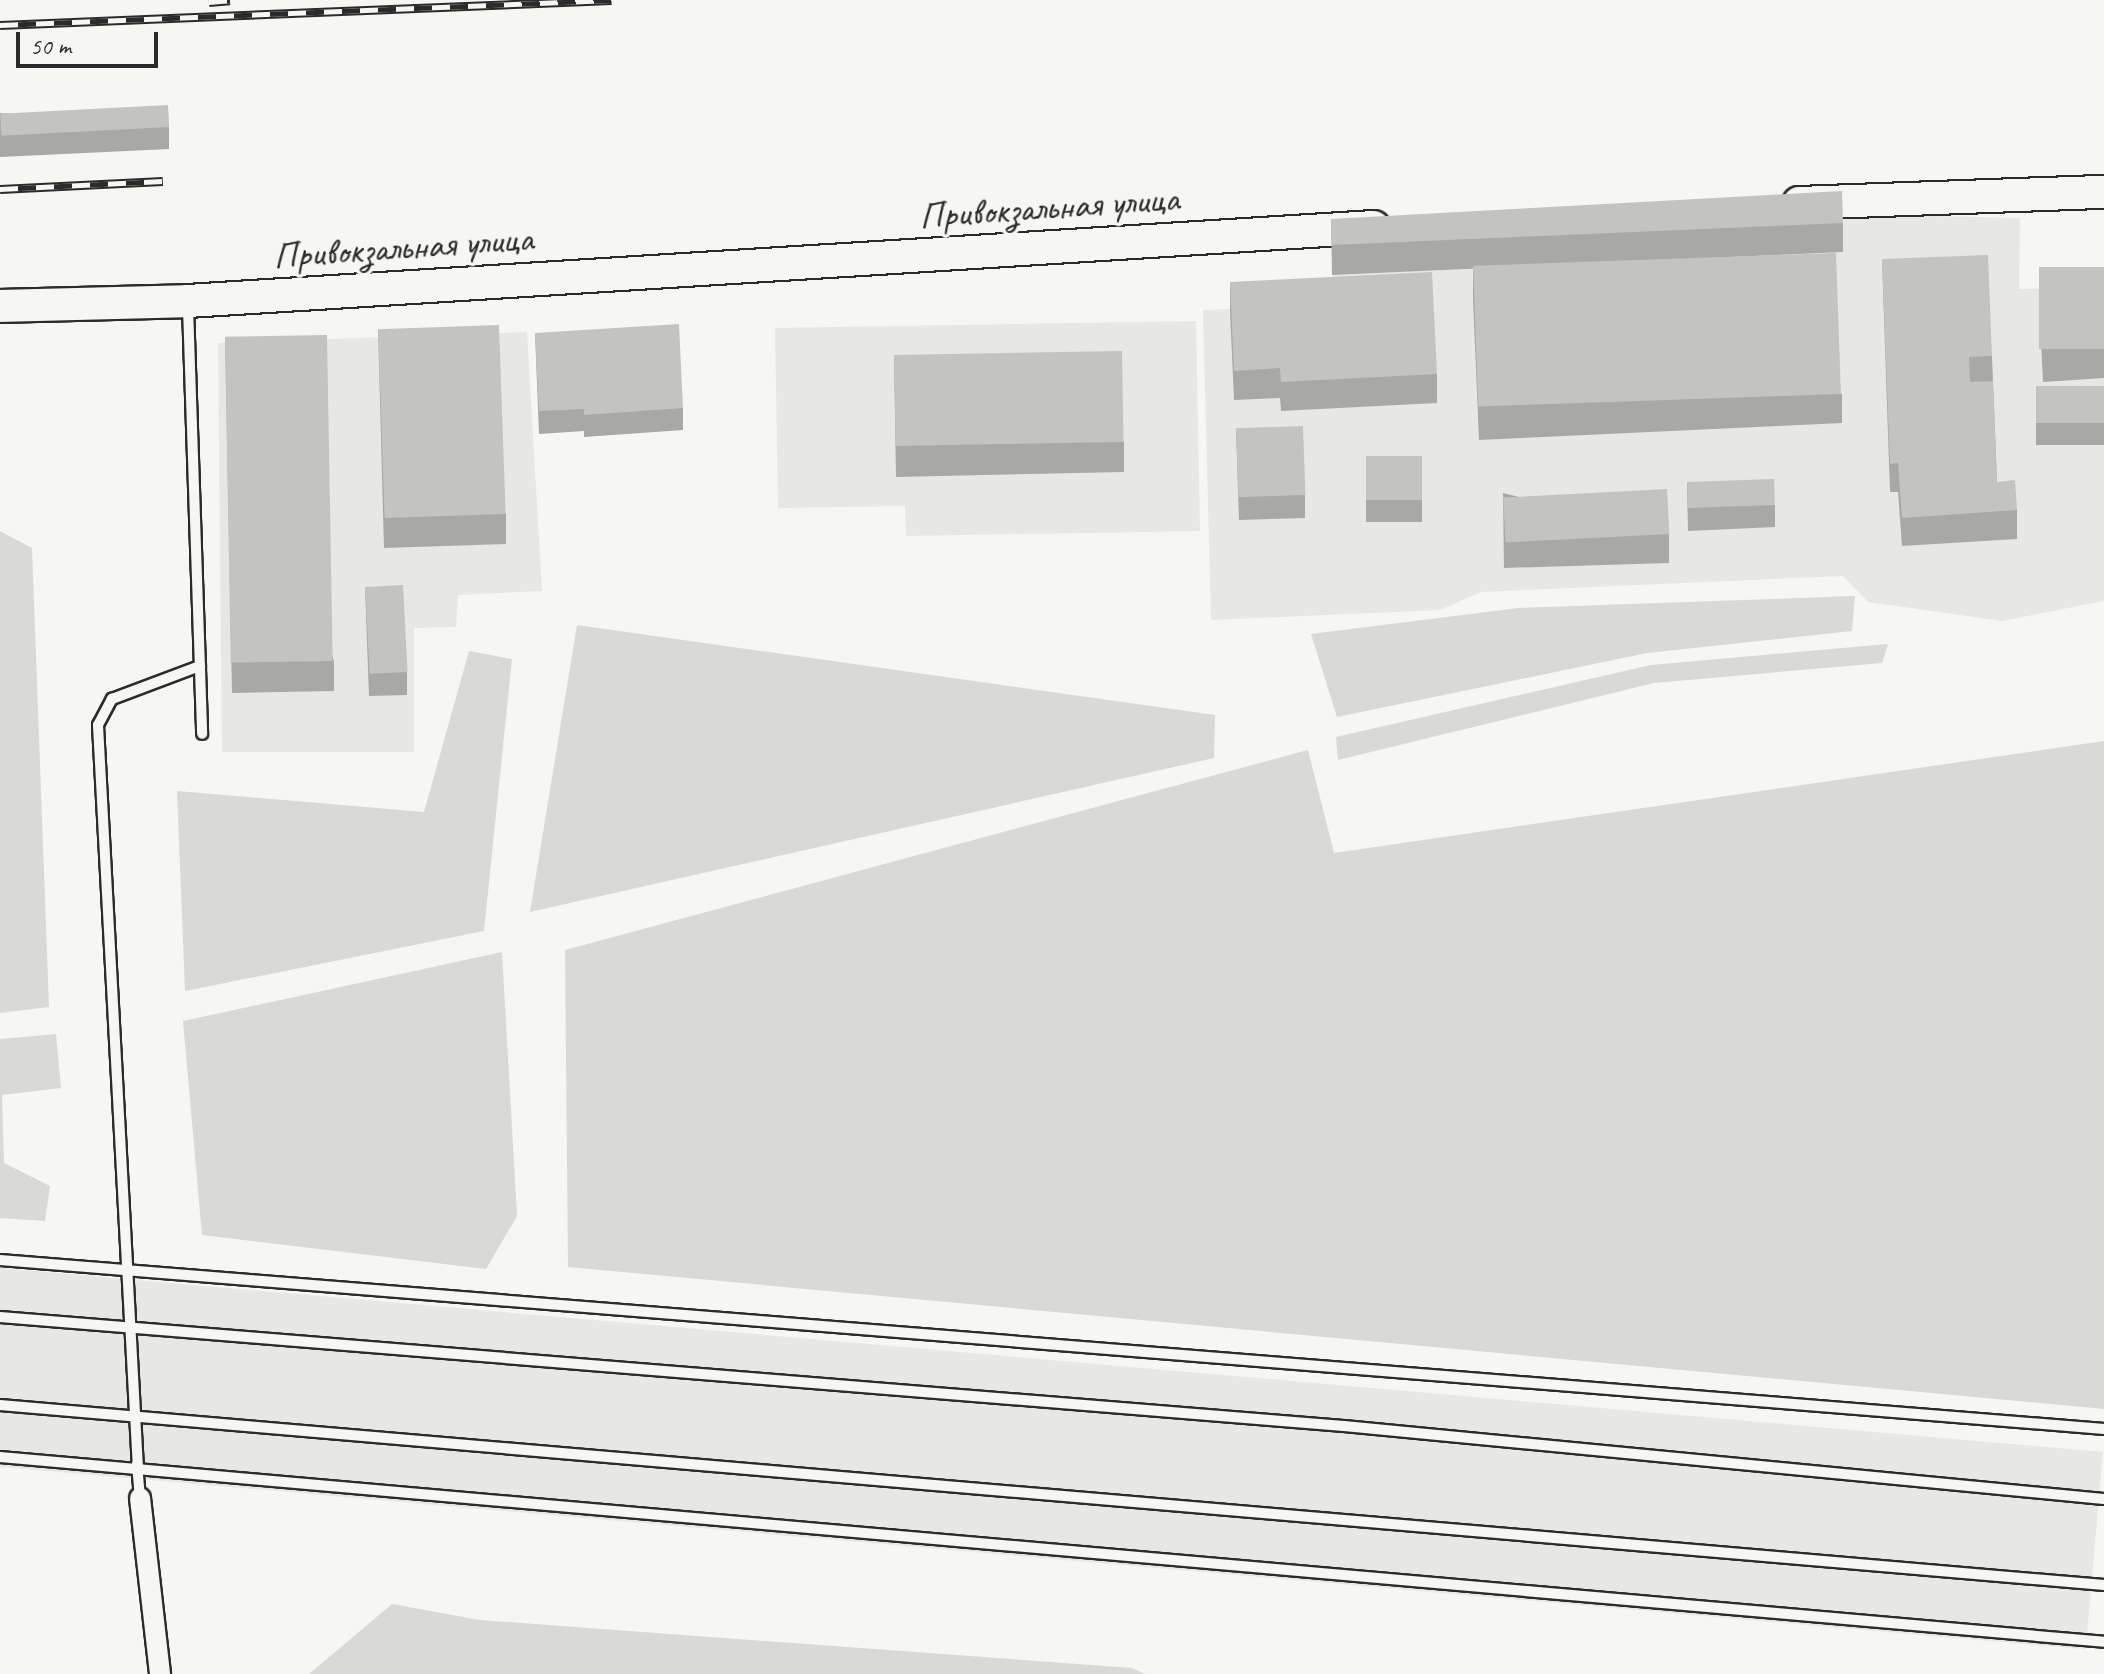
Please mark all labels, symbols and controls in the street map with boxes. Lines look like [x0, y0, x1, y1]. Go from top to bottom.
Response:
scale bar [20, 16, 162, 66]
text: 50 m [30, 31, 71, 61]
street label: Привокзальная улица [916, 175, 1182, 239]
street label: Привокзальная улица [270, 215, 536, 279]

